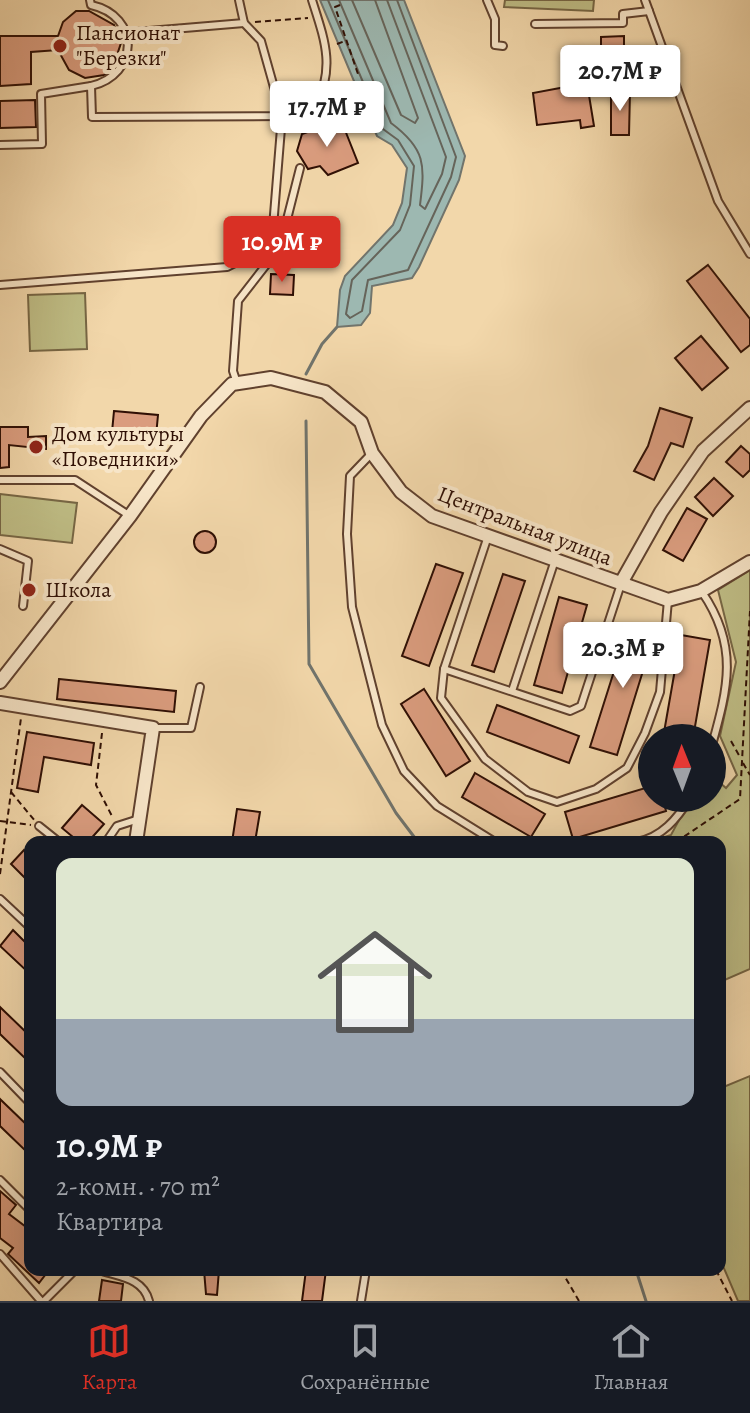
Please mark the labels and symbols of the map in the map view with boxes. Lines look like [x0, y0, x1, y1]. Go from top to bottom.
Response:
place label: Пансионат "Березки" [76, 18, 181, 73]
marker: Пансионат "Березки" [51, 37, 69, 55]
pin: 20.7M ₽ [546, 45, 694, 113]
pin: 17.7M ₽ [253, 81, 401, 149]
pin: 10.9M ₽ [208, 216, 356, 284]
place label: Дом культуры «Поведники» [52, 419, 184, 474]
marker: Дом культуры «Поведники» [27, 438, 45, 456]
street label: Центральная улица [433, 479, 617, 573]
place label: Школа [45, 575, 112, 605]
marker: Школа [20, 581, 38, 599]
pin: 20.3M ₽ [549, 622, 697, 690]
north arrow [638, 724, 726, 812]

